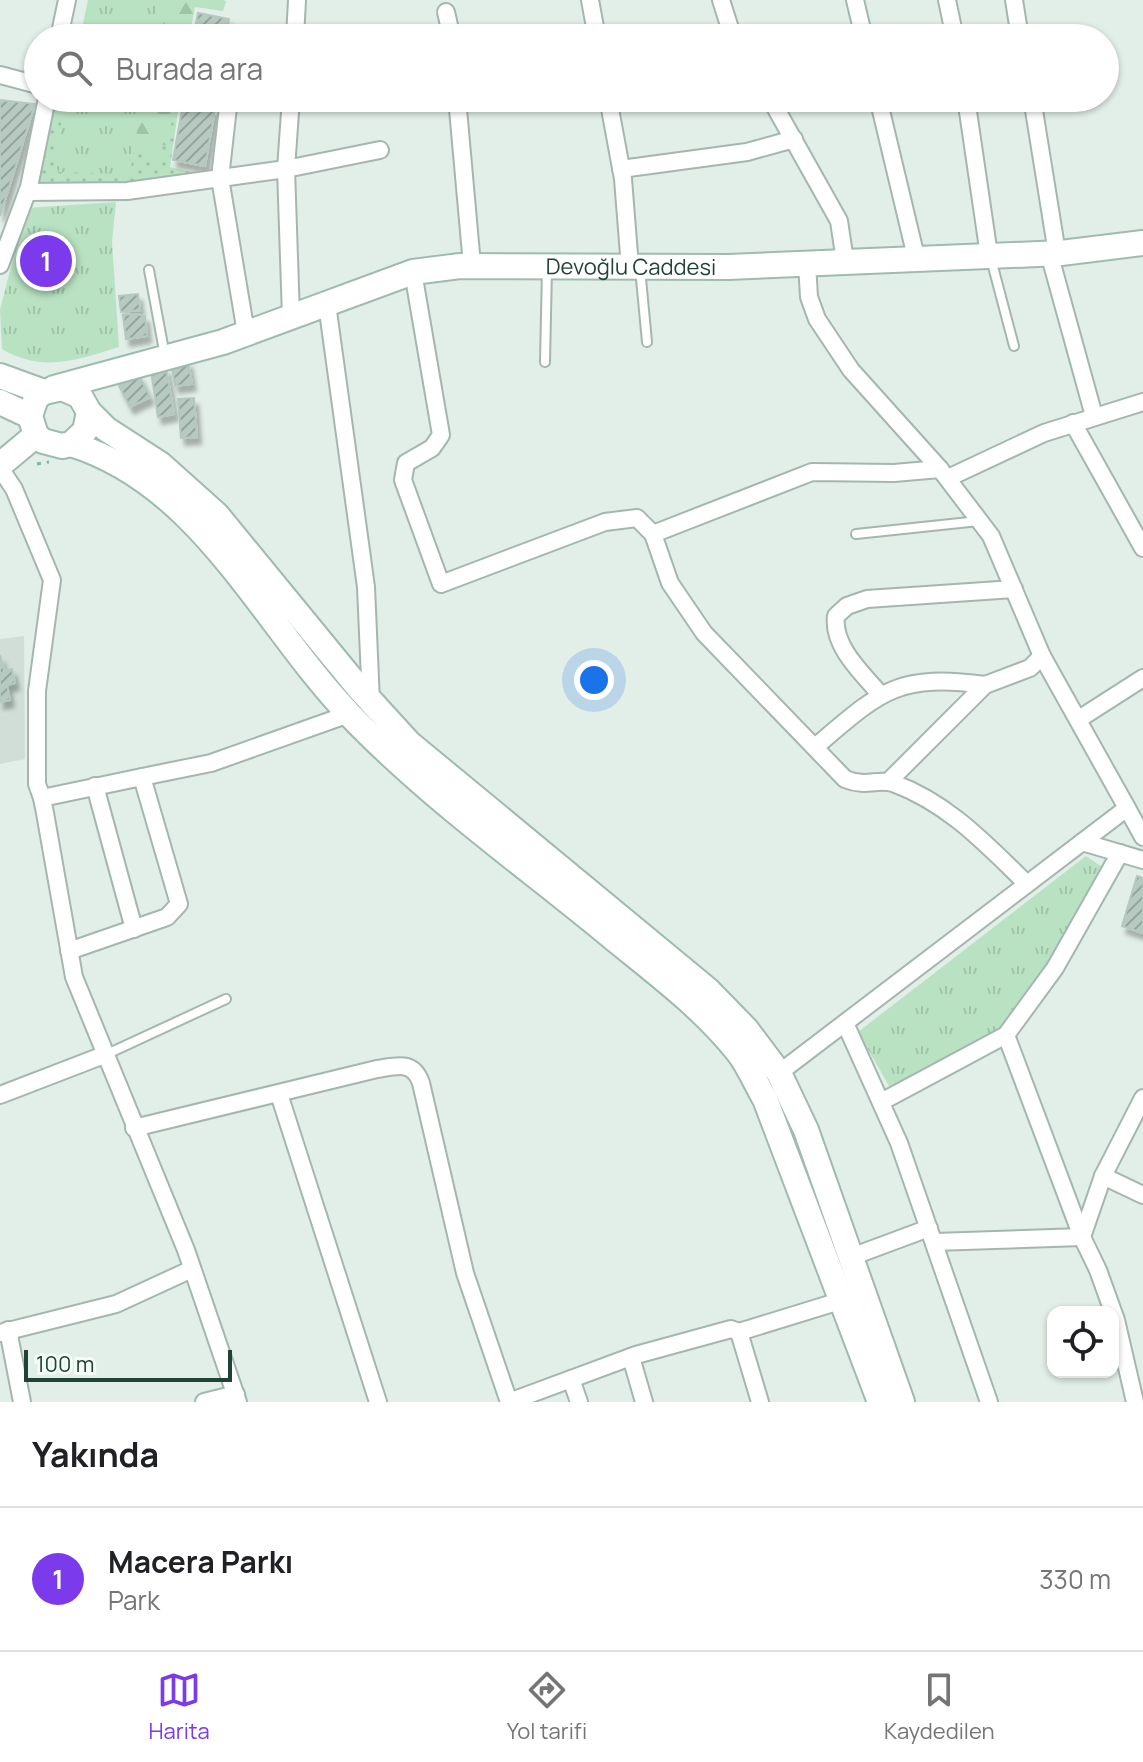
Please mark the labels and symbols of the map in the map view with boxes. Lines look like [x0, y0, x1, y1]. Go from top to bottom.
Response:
pin: 1 [20, 231, 72, 291]
street label: Devoğlu Caddesi [546, 251, 716, 282]
your location [574, 660, 614, 700]
scale bar [24, 1346, 232, 1382]

